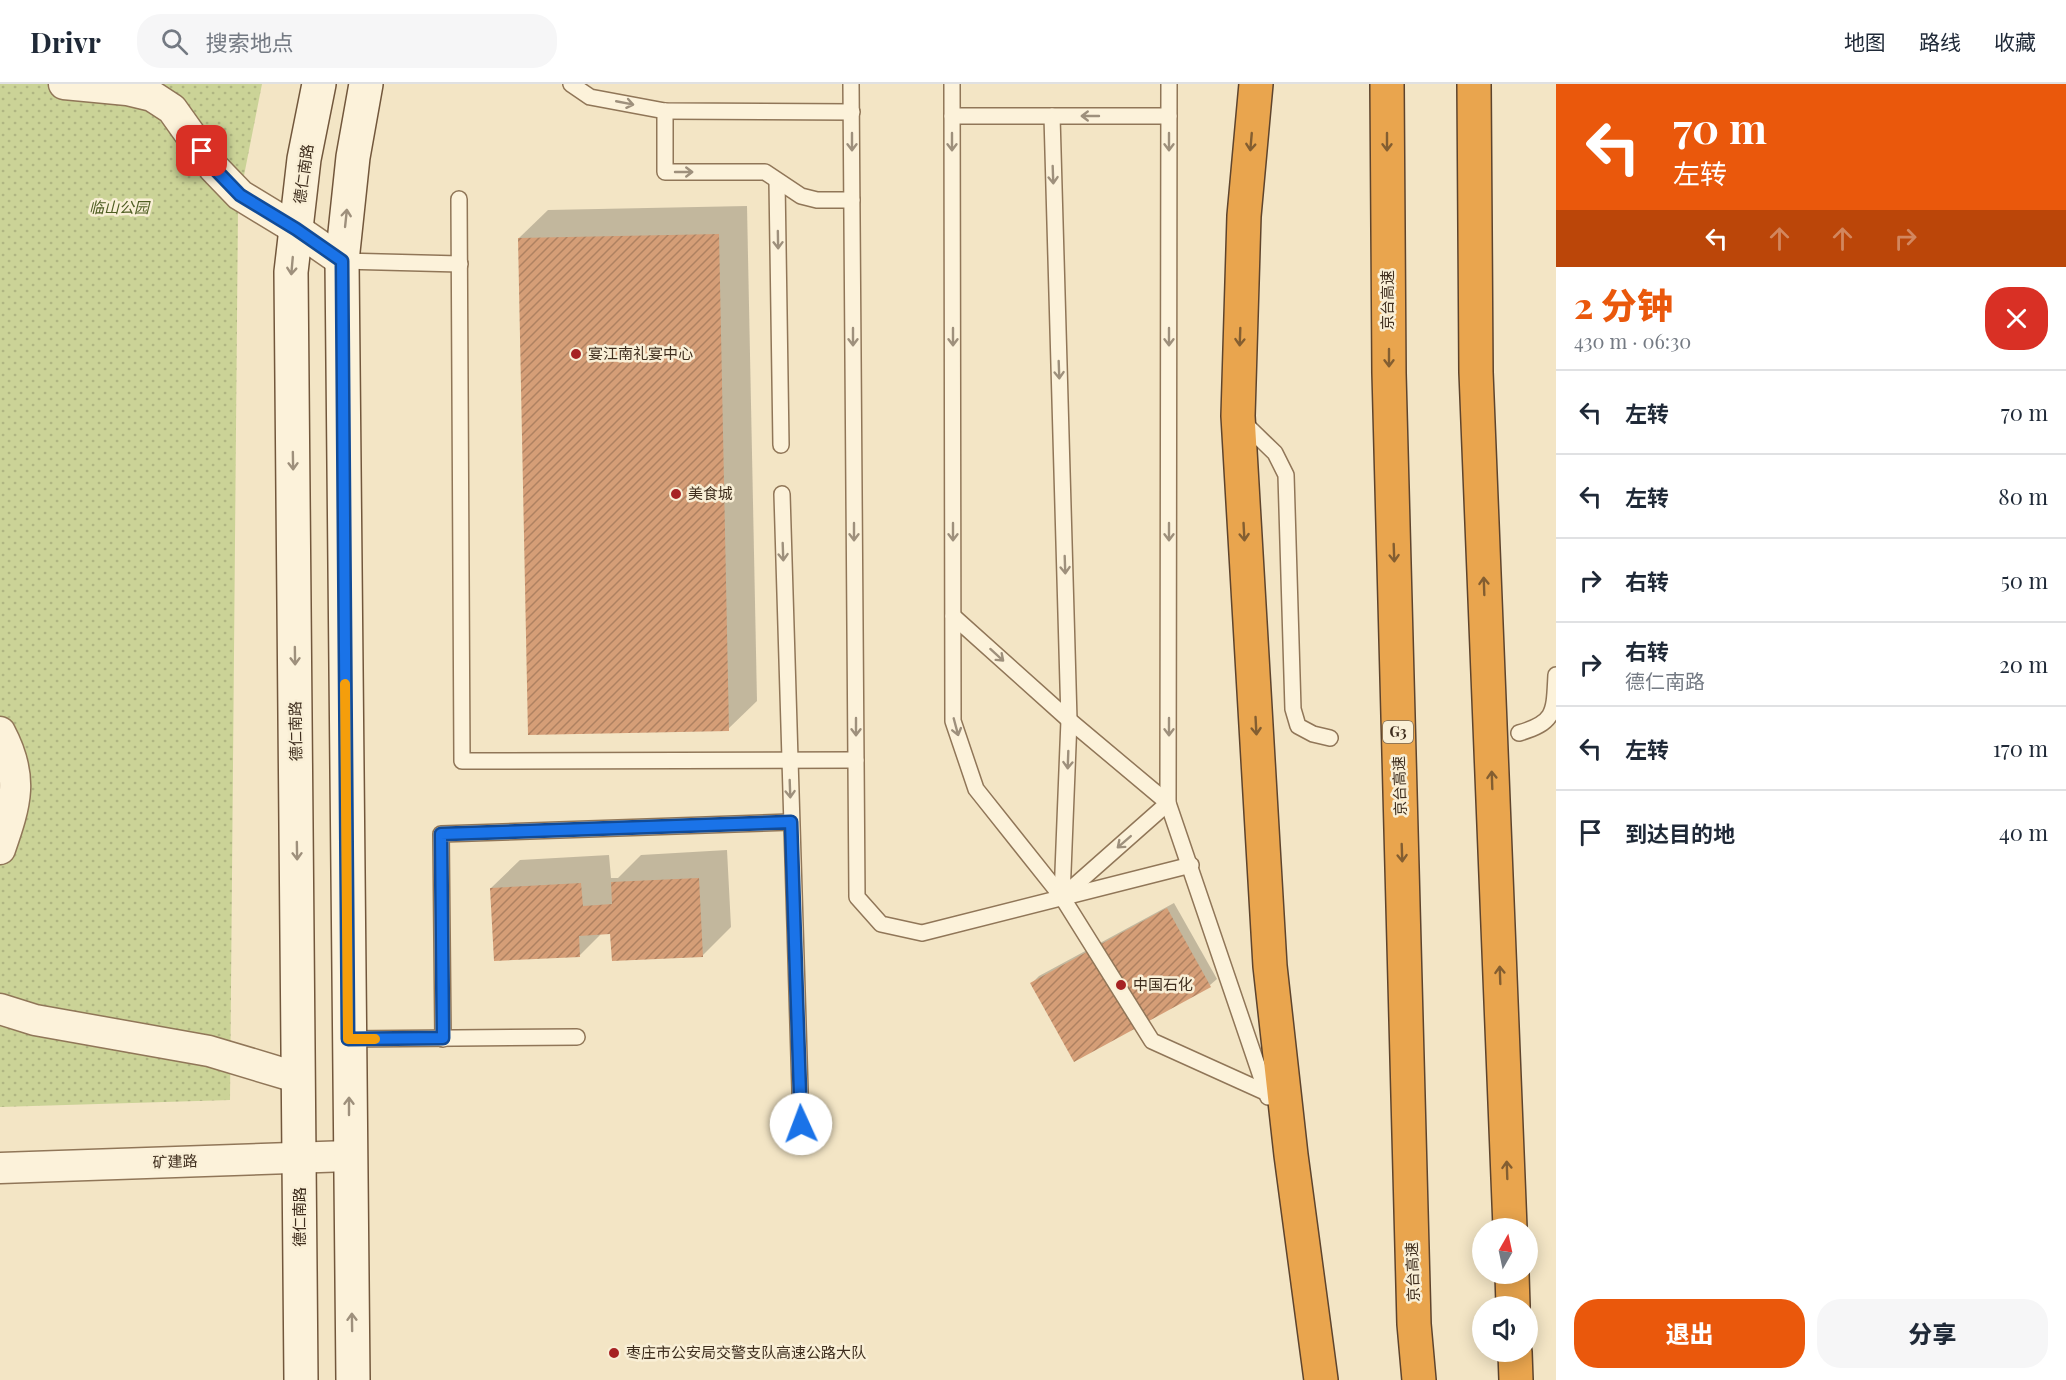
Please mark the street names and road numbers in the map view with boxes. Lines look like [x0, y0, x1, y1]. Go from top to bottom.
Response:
street label: 德仁南路 [289, 143, 317, 205]
street label: 京台高速 [1377, 270, 1397, 330]
street label: 德仁南路 [284, 701, 306, 761]
road number: G3 [1383, 721, 1413, 743]
street label: 京台高速 [1388, 756, 1410, 816]
street label: 矿建路 [152, 1150, 198, 1172]
street label: 德仁南路 [289, 1187, 309, 1247]
street label: 京台高速 [1401, 1242, 1423, 1302]

